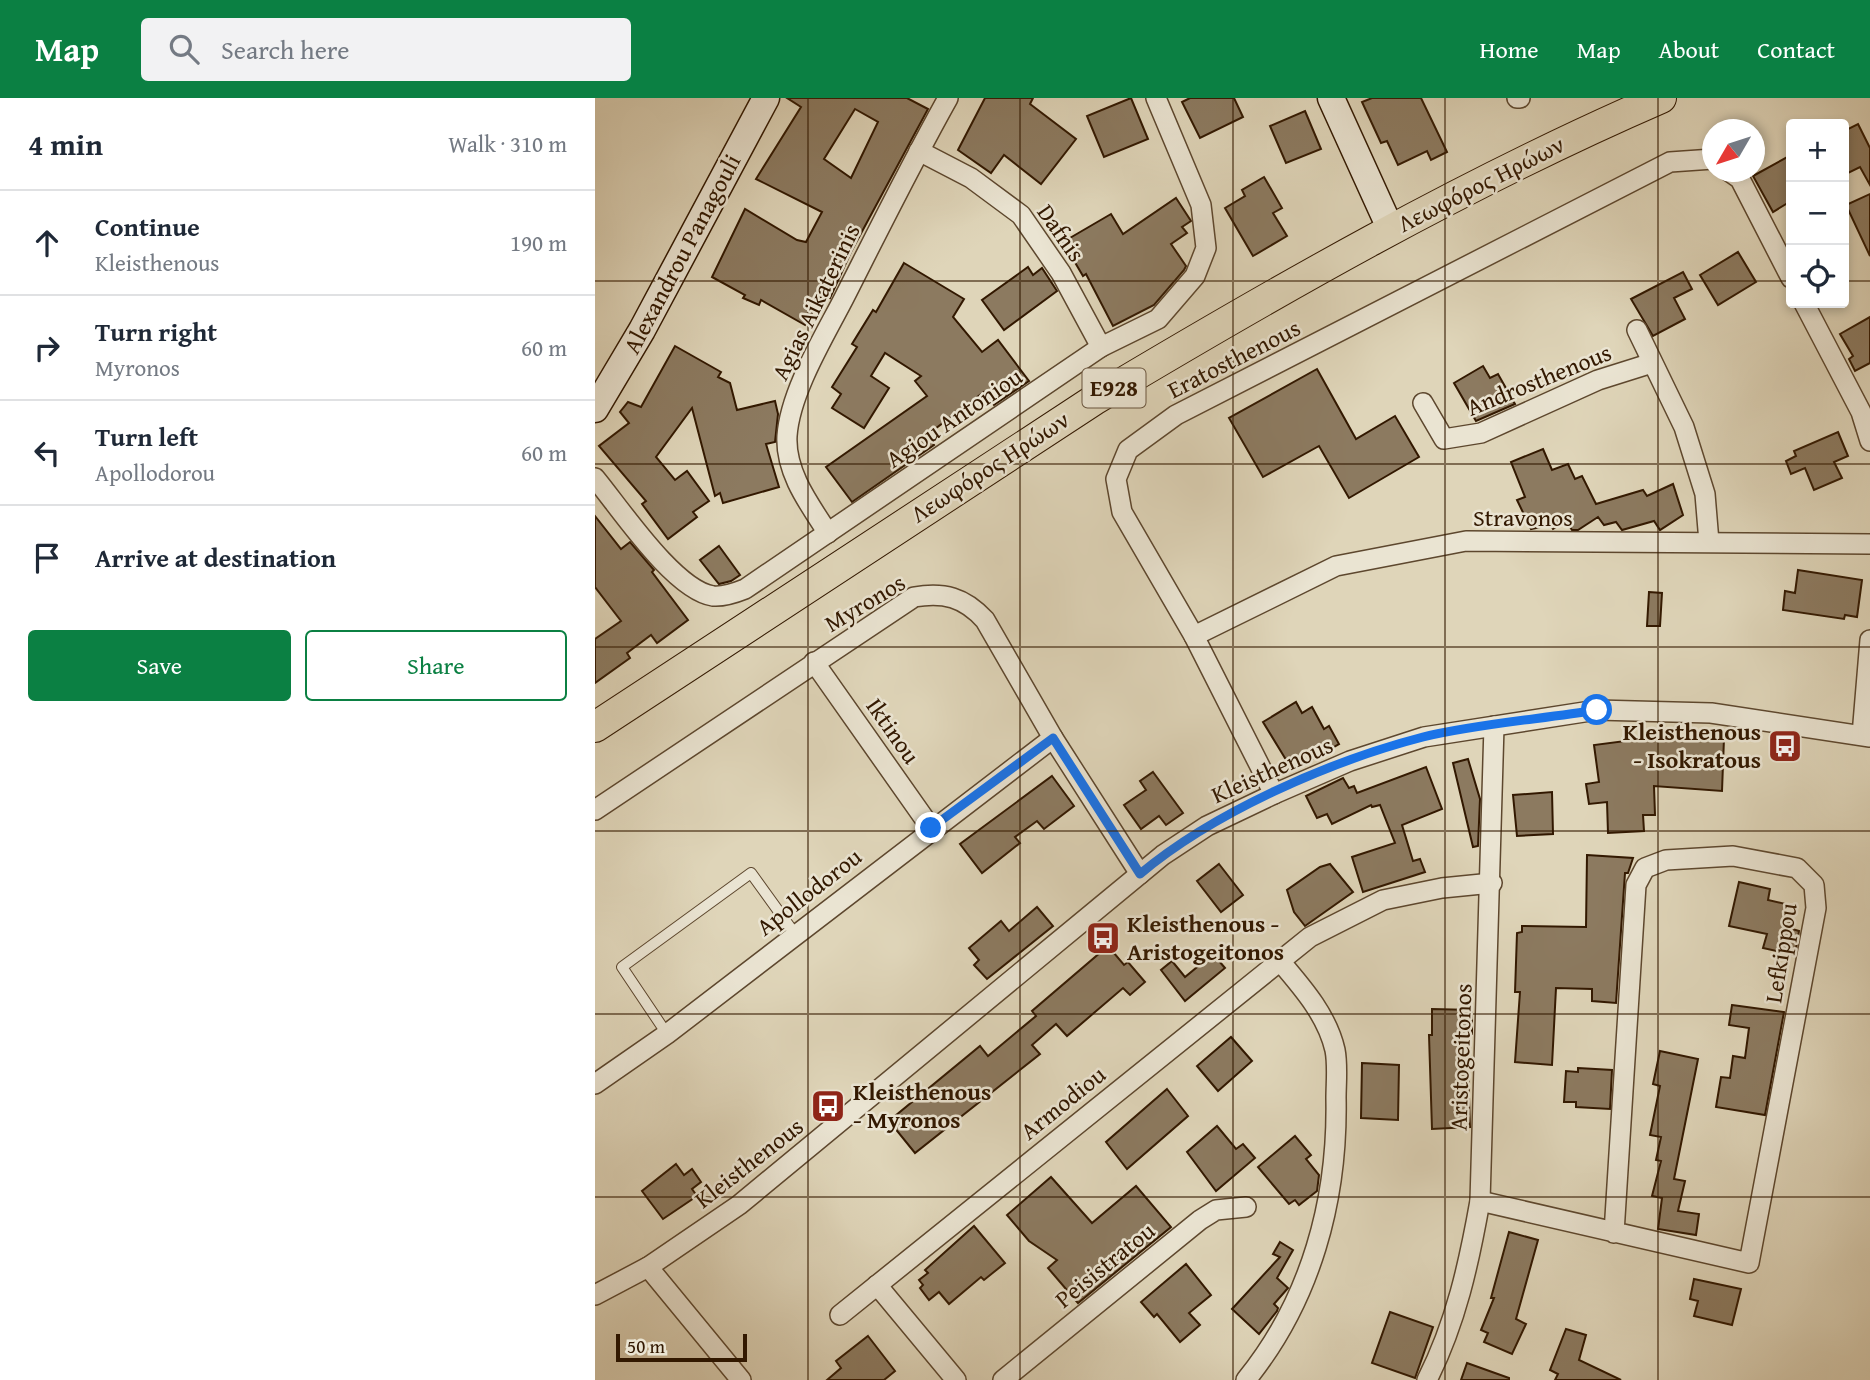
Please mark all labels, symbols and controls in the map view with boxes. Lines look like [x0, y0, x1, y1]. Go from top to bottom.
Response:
search box [141, 18, 631, 81]
text: Map [35, 25, 99, 73]
icon: search [165, 30, 203, 68]
text: Search here [221, 30, 349, 69]
text: Home [1480, 32, 1539, 67]
text: Map [1577, 32, 1621, 67]
text: About [1659, 32, 1719, 67]
text: Contact [1757, 32, 1835, 67]
north arrow [1702, 119, 1765, 182]
map controls [1786, 119, 1849, 308]
button: + [1786, 119, 1849, 182]
text: 4 min [28, 122, 103, 166]
street label: Λεωφόρος Ηρώων [1391, 126, 1570, 241]
text: Walk · 310 m [448, 127, 567, 160]
street label: Alexandrou Panagouli [614, 147, 749, 360]
button: − [1786, 182, 1849, 245]
street label: Dafnis [1029, 197, 1094, 269]
text: Continue [95, 207, 200, 246]
street label: Agias Aikaterinis [762, 218, 869, 386]
icon: ahead [28, 224, 66, 262]
text: 190 m [510, 226, 567, 259]
button: locate [1786, 245, 1849, 308]
text: Kleisthenous [95, 246, 220, 279]
street label: Eratosthenous [1161, 310, 1306, 407]
text: Turn right [95, 312, 217, 351]
icon: right [28, 329, 66, 367]
text: 60 m [521, 331, 567, 364]
street label: Androsthenous [1461, 335, 1617, 425]
text: Myronos [95, 351, 180, 384]
street label: Agiou Antoniou [878, 359, 1029, 476]
road number: E928 [1083, 368, 1145, 408]
street label: Λεωφόρος Ηρώων [903, 402, 1076, 531]
text: Turn left [95, 417, 198, 456]
icon: left [28, 434, 66, 472]
text: 60 m [521, 436, 567, 469]
text: Apollodorou [95, 456, 215, 489]
street label: Stravonos [1473, 500, 1573, 535]
text: Arrive at destination [95, 538, 336, 577]
icon: arrive [28, 539, 66, 577]
street label: Myronos [818, 565, 912, 640]
button: Save [28, 630, 291, 701]
button: Share [305, 630, 567, 701]
street label: Iktinou [858, 691, 929, 771]
route start [1581, 694, 1612, 725]
place label: Kleisthenous - Isokratous [1623, 714, 1761, 777]
street label: Kleisthenous [1205, 727, 1338, 812]
bus stop icon: Kleisthenous - Isokratous [1766, 727, 1804, 765]
route end [915, 812, 946, 843]
street label: Apollodorou [749, 839, 869, 944]
street label: Lefkippou [1755, 900, 1806, 1005]
place label: Kleisthenous - Aristogeitonos [1127, 906, 1284, 969]
bus stop icon: Kleisthenous - Aristogeitonos [1084, 919, 1122, 957]
street label: Aristogeitonos [1440, 983, 1481, 1131]
street label: Armodiou [1012, 1057, 1113, 1148]
place label: Kleisthenous - Myronos [853, 1074, 991, 1137]
bus stop icon: Kleisthenous - Myronos [809, 1087, 847, 1125]
street label: Kleisthenous [687, 1109, 811, 1216]
street label: Peisistratou [1047, 1213, 1162, 1316]
scale bar [616, 1331, 747, 1363]
text: 50 m [627, 1332, 665, 1360]

